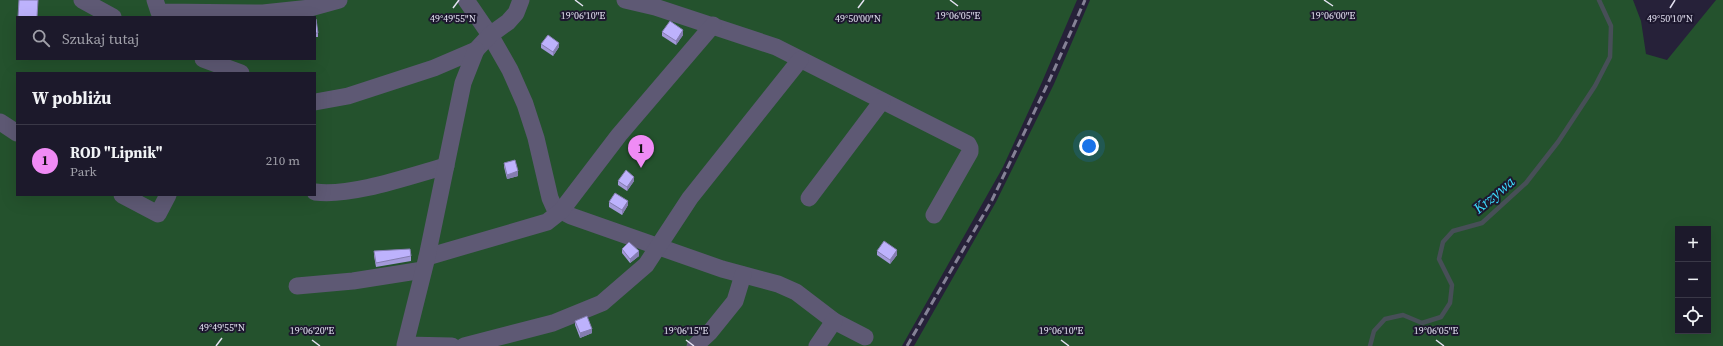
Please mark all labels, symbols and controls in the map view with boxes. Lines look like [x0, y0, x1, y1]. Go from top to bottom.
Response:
text: 19°06'10"E [561, 9, 605, 22]
text: 19°06'05"E [936, 9, 980, 22]
text: 19°06'00"E [1311, 9, 1355, 22]
text: 49°49'55"N [430, 12, 476, 25]
text: 49°50'00"N [835, 12, 881, 25]
text: 49°50'10"N [1647, 12, 1693, 25]
search box [16, 16, 316, 60]
icon: search [30, 27, 52, 49]
text: Szukaj tutaj [62, 28, 139, 49]
text: W pobliżu [32, 86, 111, 110]
pin: 1 [628, 135, 654, 168]
your location [1079, 136, 1099, 156]
text: ROD "Lipnik" [70, 142, 163, 163]
text: 1 [41, 152, 49, 169]
text: 210 m [266, 152, 300, 169]
text: Park [70, 163, 97, 180]
water label: Krzywa [1468, 171, 1519, 219]
map controls [1675, 226, 1711, 334]
button: + [1675, 226, 1711, 262]
button: − [1675, 262, 1711, 298]
button: locate [1675, 298, 1711, 334]
text: 49°49'55"N [199, 321, 245, 334]
text: 19°06'20"E [290, 324, 334, 337]
text: 19°06'15"E [664, 324, 708, 337]
text: 19°06'10"E [1039, 324, 1083, 337]
text: 19°06'05"E [1414, 324, 1458, 337]

